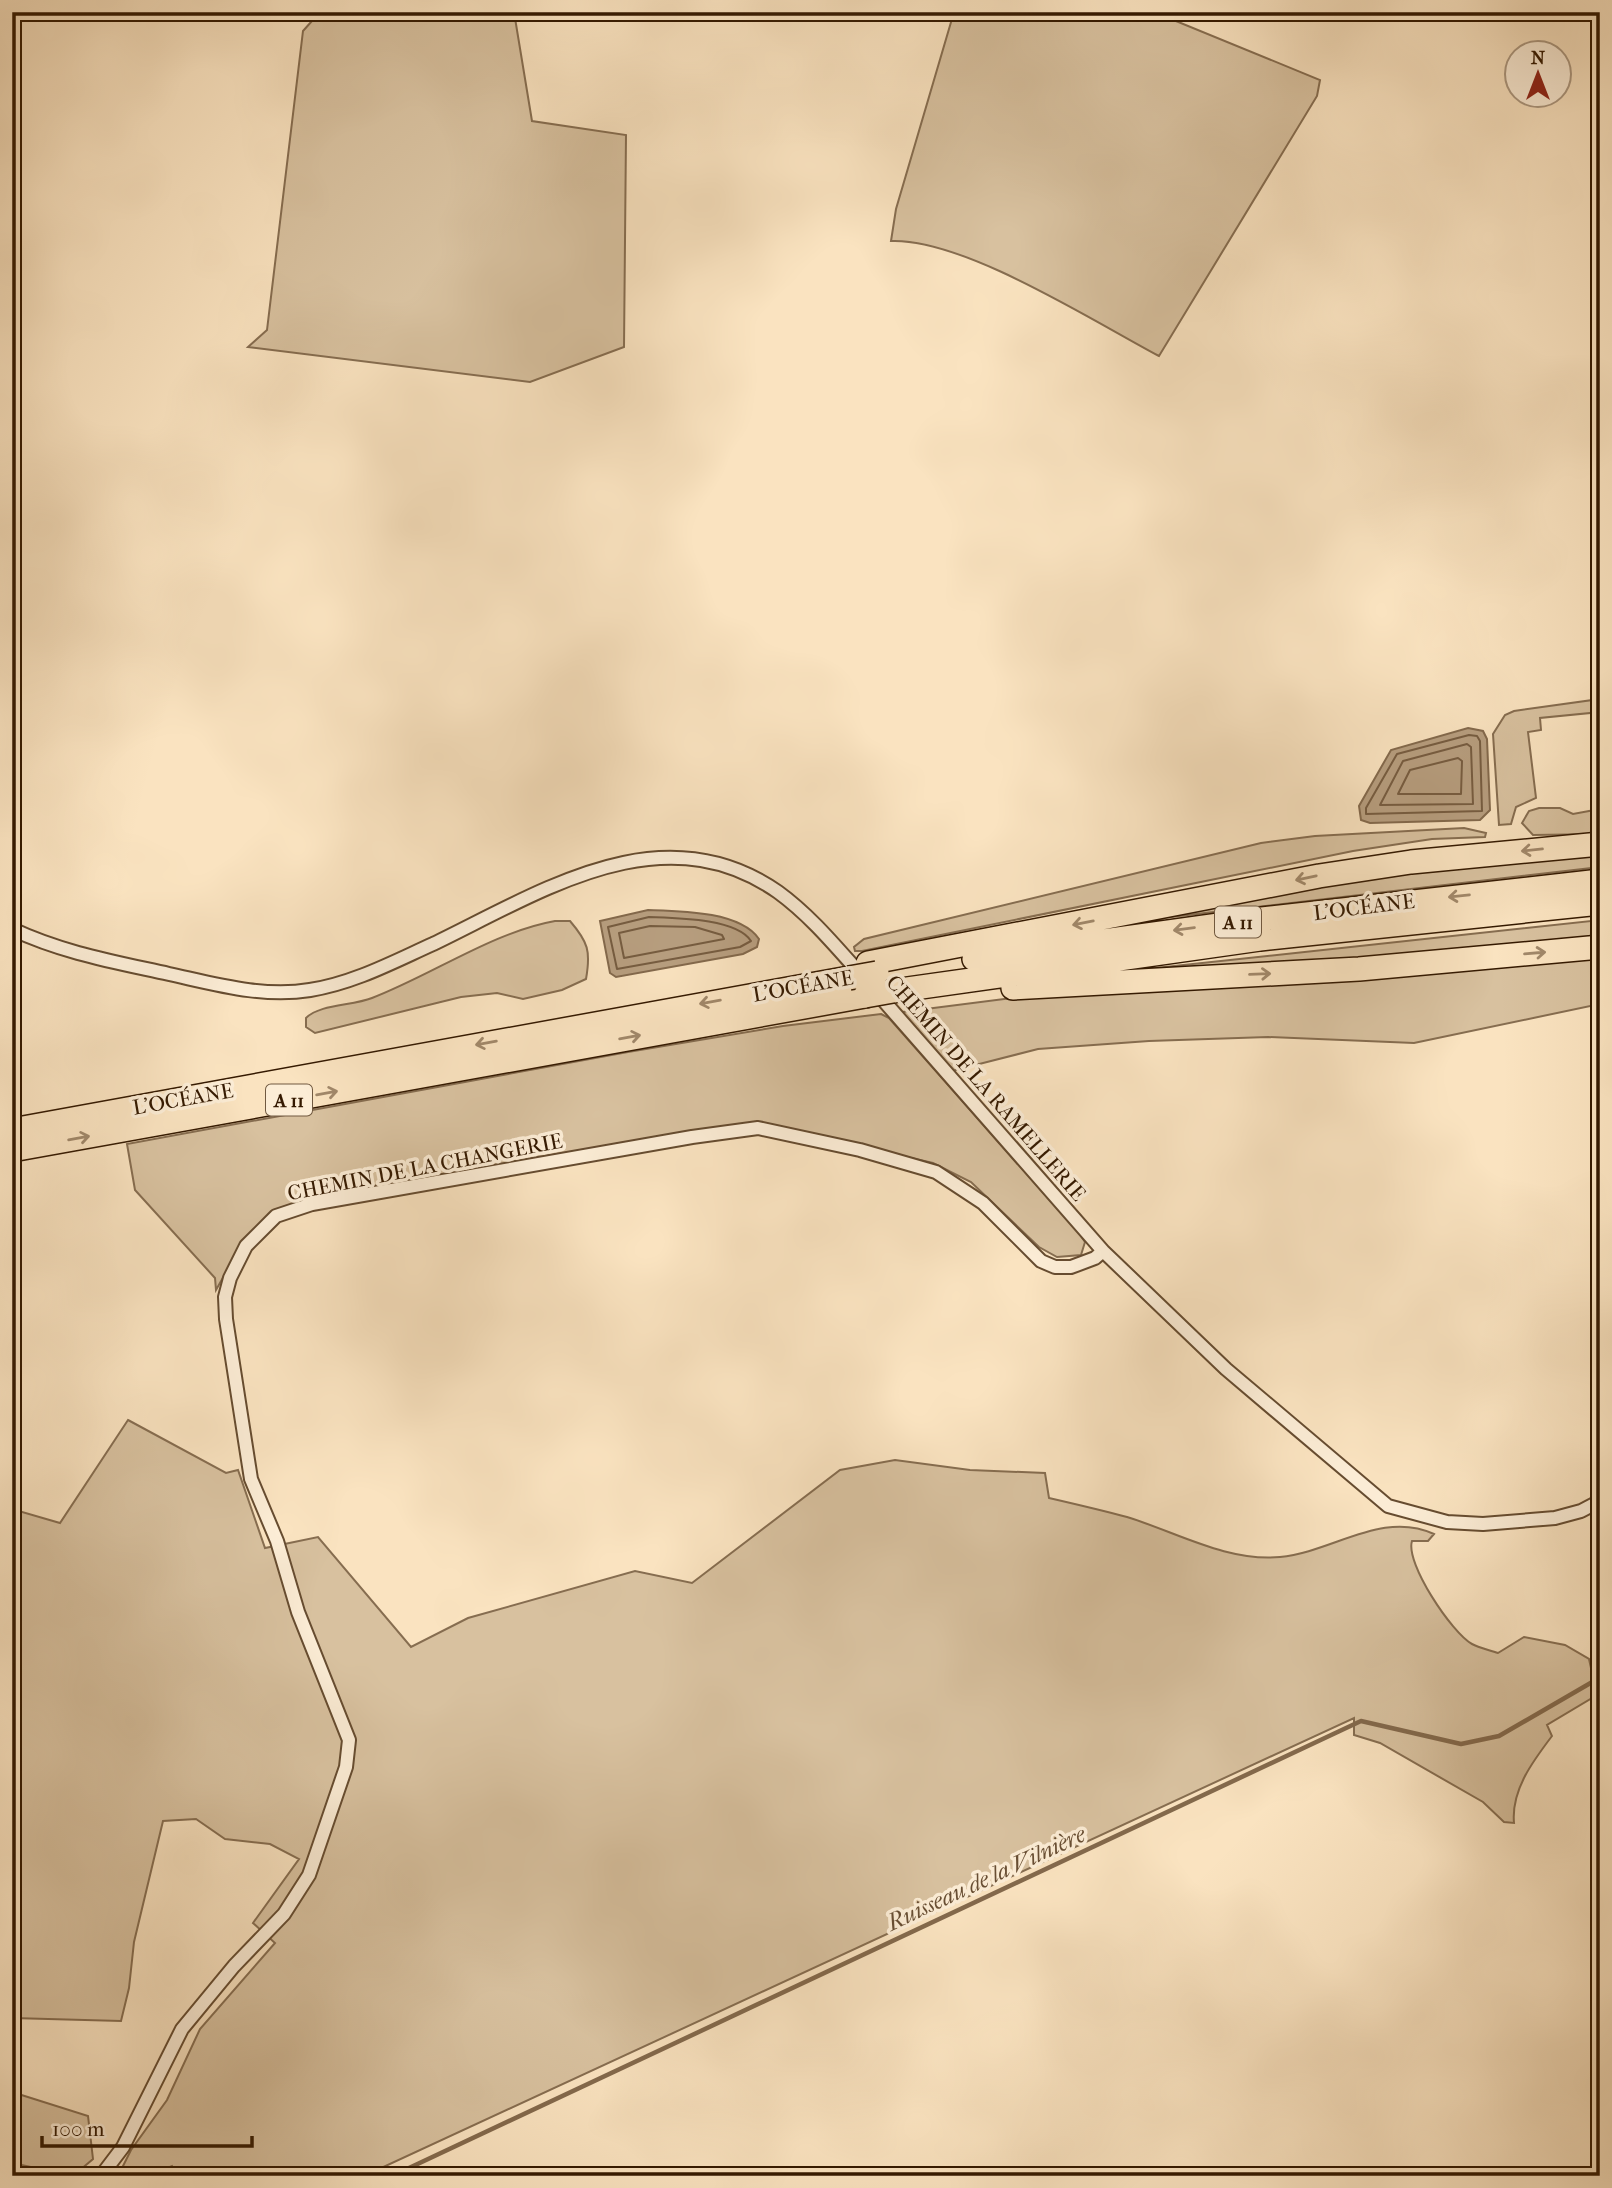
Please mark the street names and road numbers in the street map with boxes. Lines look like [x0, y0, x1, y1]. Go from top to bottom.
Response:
street label: L’OCÉANE [1312, 889, 1416, 925]
road number: A 11 [1215, 906, 1261, 938]
street label: L’OCÉANE [751, 965, 855, 1007]
street label: CHEMIN DE LA RAMELLERIE [882, 970, 1091, 1206]
street label: L’OCÉANE [131, 1078, 235, 1120]
road number: A 11 [266, 1084, 312, 1116]
street label: CHEMIN DE LA CHANGERIE [285, 1129, 565, 1205]

